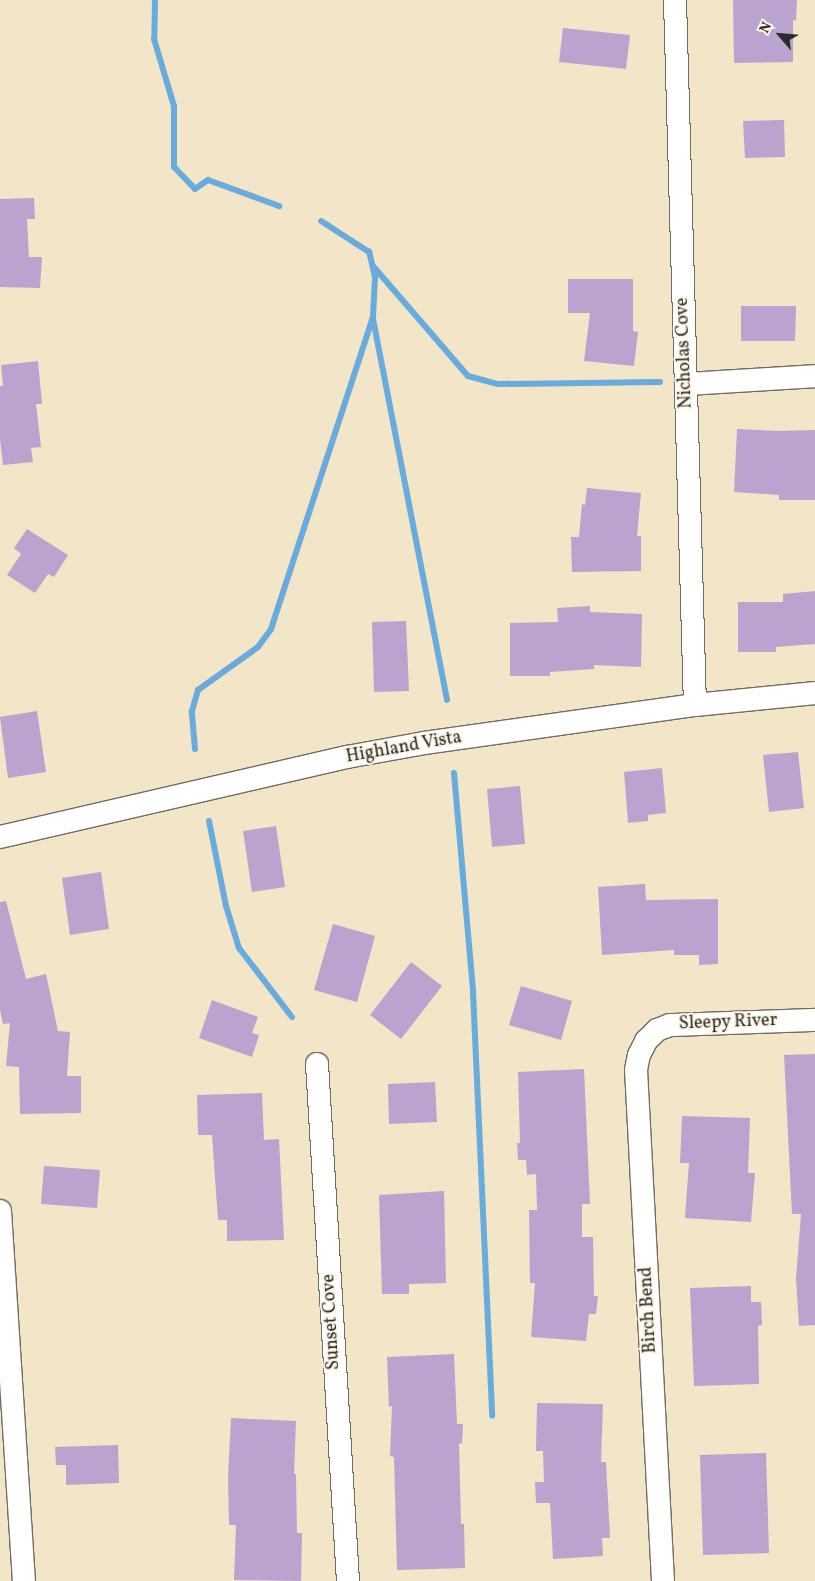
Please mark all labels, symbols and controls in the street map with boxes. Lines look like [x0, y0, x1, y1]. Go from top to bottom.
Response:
north arrow [755, 10, 805, 60]
text: N [755, 19, 777, 37]
street label: Nicholas Cove [672, 297, 698, 409]
street label: Highland Vista [344, 727, 464, 769]
street label: Sleepy River [678, 1010, 778, 1036]
street label: Birch Bend [636, 1266, 662, 1354]
street label: Sunset Cove [319, 1274, 345, 1370]

